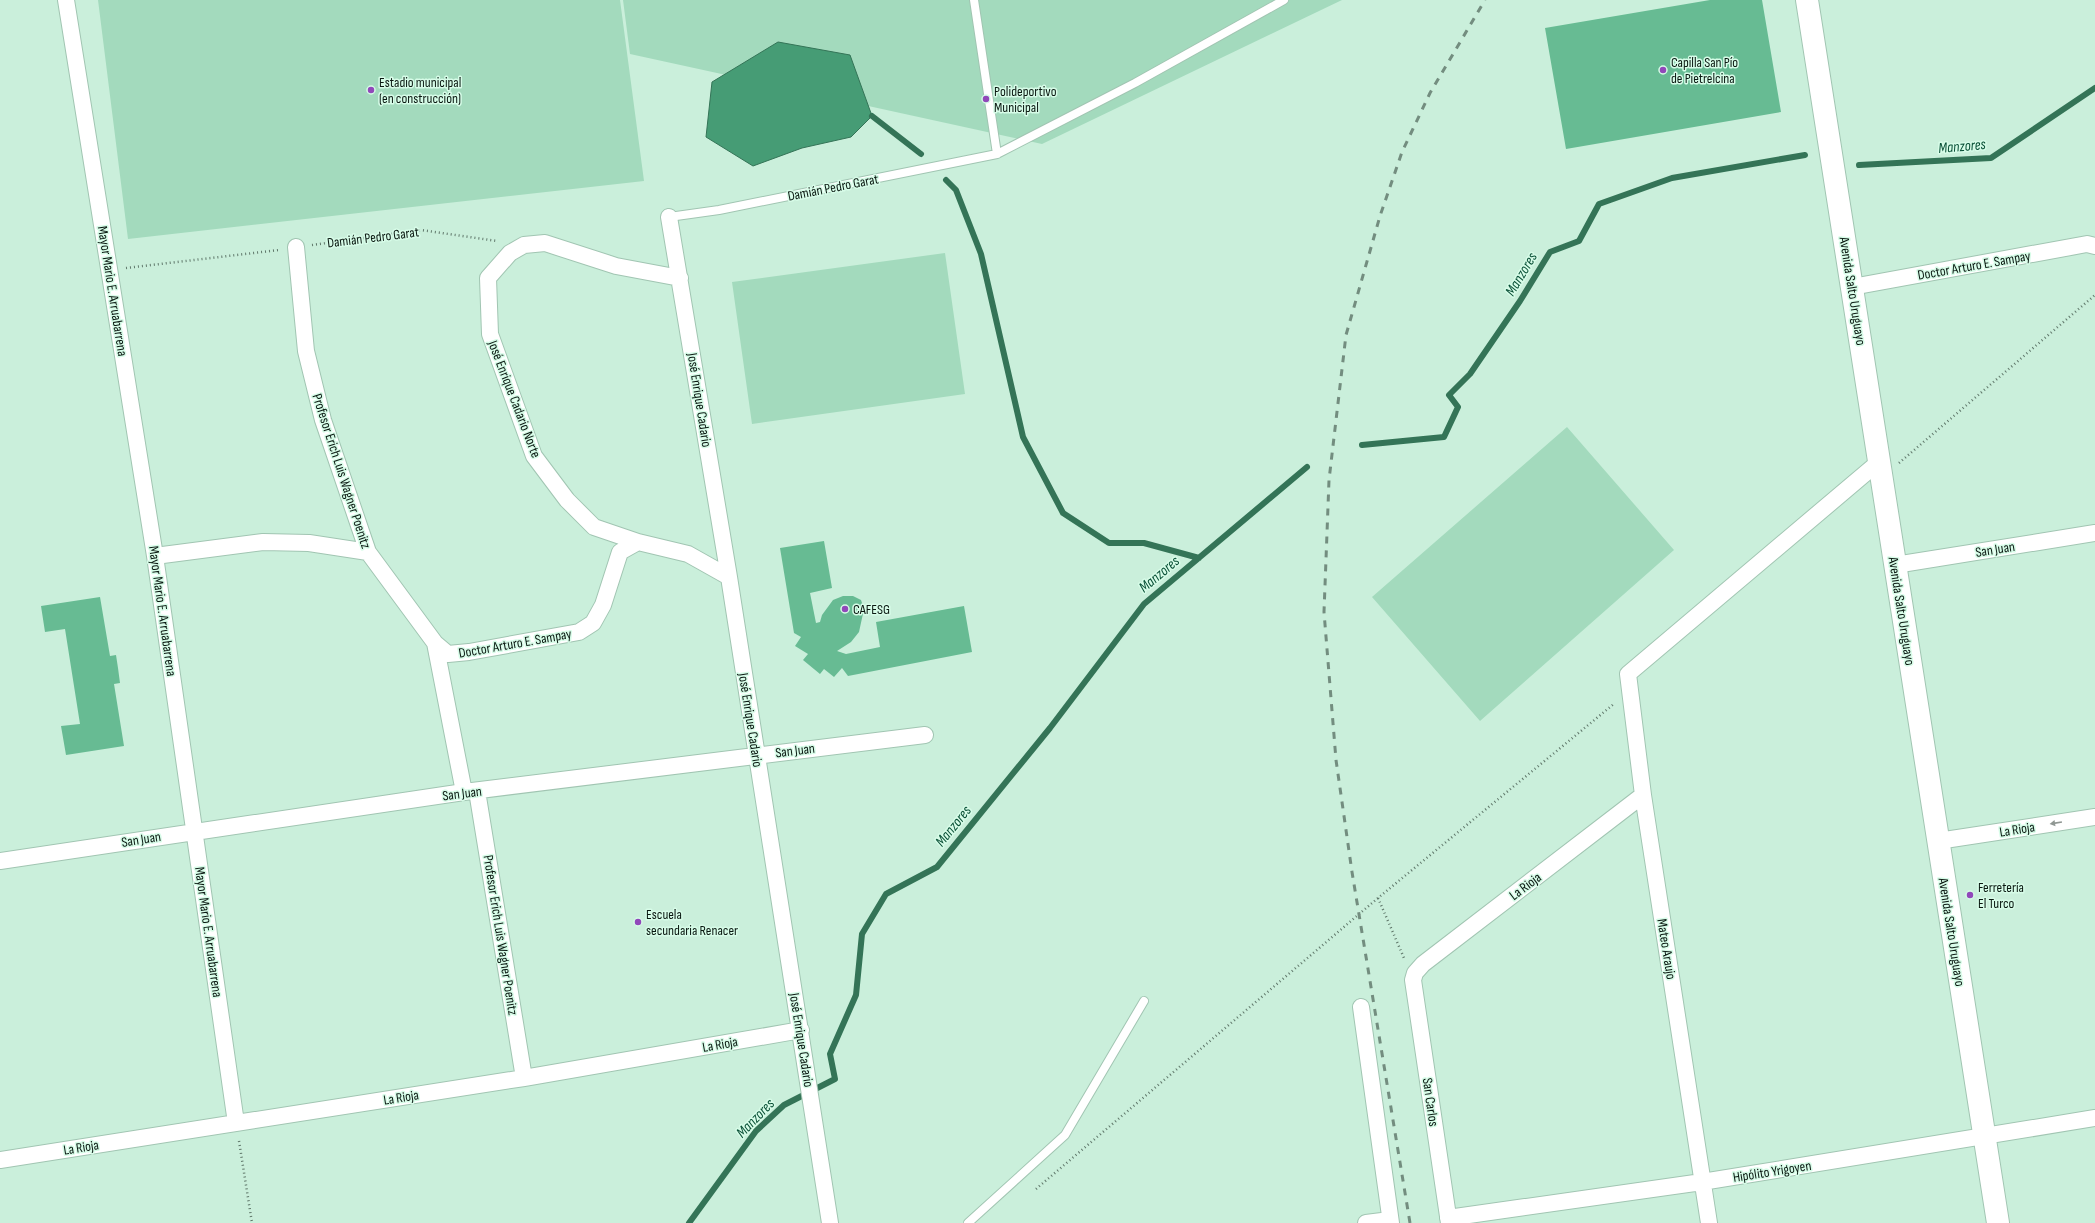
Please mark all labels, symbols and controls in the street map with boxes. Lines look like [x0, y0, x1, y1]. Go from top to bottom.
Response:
place label: Capilla San Pío de Pietrelcina [1671, 54, 1738, 87]
marker: Capilla San Pío de Pietrelcina [1658, 65, 1668, 75]
place label: Estadio municipal (en construcción) [379, 74, 461, 107]
place label: Polideportivo Municipal [994, 83, 1057, 116]
marker: Estadio municipal (en construcción) [366, 85, 376, 95]
marker: Polideportivo Municipal [981, 94, 991, 104]
water label: Manzores [1938, 135, 1987, 158]
street label: Damián Pedro Garat [786, 170, 880, 205]
street label: Damián Pedro Garat [326, 223, 420, 252]
street label: Mayor Mario E. Arruabarrena [94, 225, 131, 357]
street label: Avenida Salto Uruguayo [1835, 235, 1870, 347]
street label: Doctor Arturo E. Sampay [1916, 247, 2032, 284]
water label: Manzores [1501, 248, 1542, 299]
street label: José Enrique Cadario Norte [484, 337, 545, 460]
street label: José Enrique Cadario [684, 351, 715, 449]
street label: Profesor Erich Luis Wagner Poenitz [308, 392, 375, 551]
street label: San Juan [1974, 538, 2016, 561]
street label: Mayor Mario E. Arruabarrena [145, 545, 180, 677]
water label: Manzores [1135, 551, 1184, 597]
street label: Avenida Salto Uruguayo [1884, 555, 1919, 667]
place label: CAFESG [853, 601, 890, 618]
marker: CAFESG [840, 604, 850, 614]
street label: Doctor Arturo E. Sampay [457, 625, 573, 662]
street label: José Enrique Cadario [735, 671, 766, 769]
street label: San Juan [774, 740, 816, 761]
street label: San Juan [441, 783, 483, 804]
water label: Manzores [931, 801, 976, 851]
street label: La Rioja [1998, 818, 2036, 841]
one-way arrow [2050, 820, 2063, 826]
street label: San Juan [120, 828, 162, 851]
street label: Profesor Erich Luis Wagner Poenitz [479, 854, 522, 1016]
street label: Mayor Mario E. Arruabarrena [191, 866, 226, 998]
street label: La Rioja [1506, 869, 1545, 904]
street label: Avenida Salto Uruguayo [1934, 876, 1969, 988]
place label: Ferretería El Turco [1978, 879, 2024, 912]
marker: Ferretería El Turco [1965, 890, 1975, 900]
place label: Escuela secundaria Renacer [646, 906, 738, 939]
marker: Escuela secundaria Renacer [633, 917, 643, 927]
street label: Mateo Araujo [1653, 918, 1680, 981]
street label: José Enrique Cadario [786, 991, 817, 1089]
street label: La Rioja [701, 1033, 739, 1056]
street label: San Carlos [1419, 1077, 1442, 1128]
street label: La Rioja [382, 1086, 420, 1109]
water label: Manzores [732, 1094, 779, 1142]
street label: La Rioja [62, 1136, 100, 1159]
street label: Hipólito Yrigoyen [1732, 1157, 1812, 1186]

